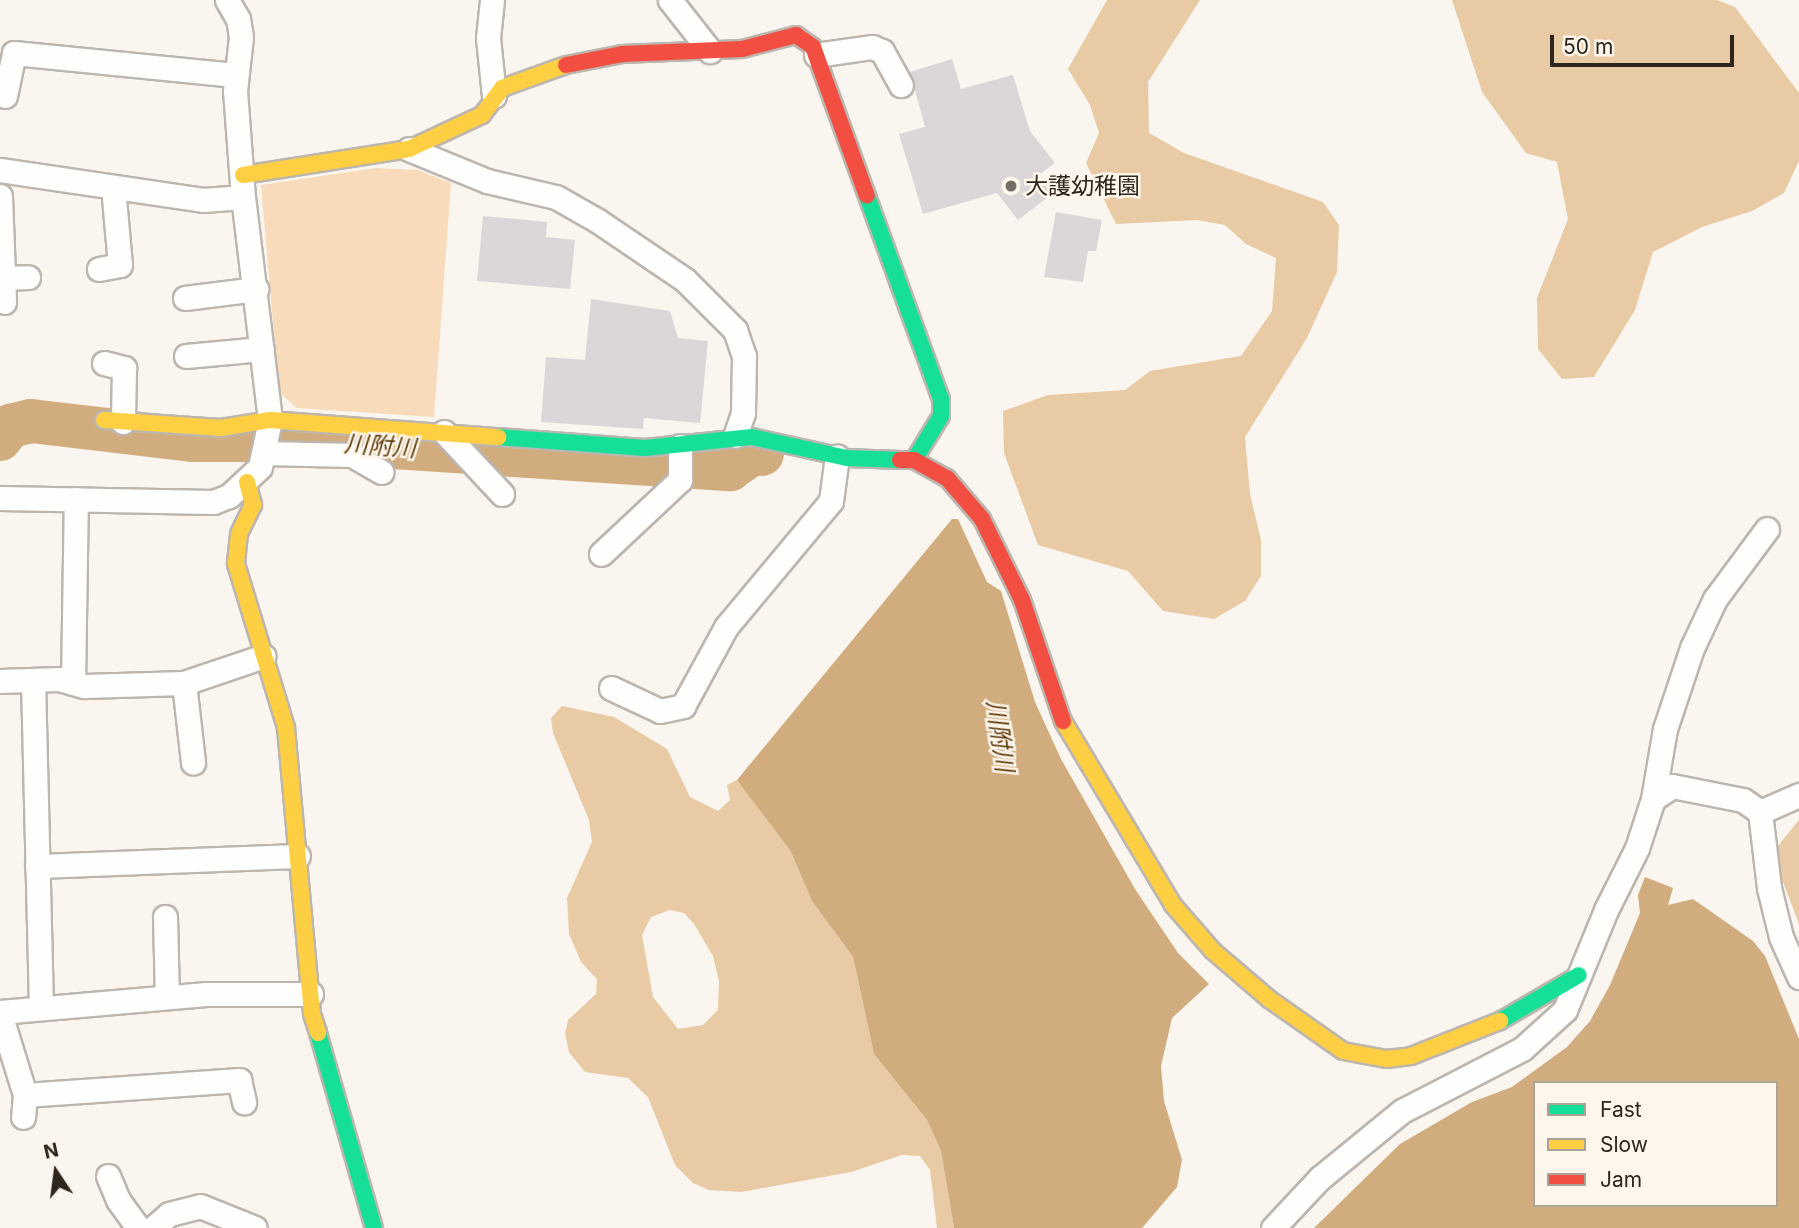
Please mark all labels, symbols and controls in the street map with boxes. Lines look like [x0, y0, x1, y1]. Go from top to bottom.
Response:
scale bar [1554, 21, 1738, 65]
text: 50 m [1563, 34, 1613, 59]
place label: 大護幼稚園 [1025, 172, 1140, 200]
marker: 大護幼稚園 [1003, 178, 1019, 194]
water label: 川附川 [343, 429, 417, 463]
water label: 川附川 [981, 698, 1019, 774]
legend [1533, 1081, 1778, 1207]
text: Fast [1600, 1097, 1642, 1122]
text: Slow [1600, 1132, 1648, 1157]
north arrow [21, 1137, 91, 1207]
text: N [42, 1138, 61, 1164]
text: Jam [1600, 1167, 1642, 1192]

